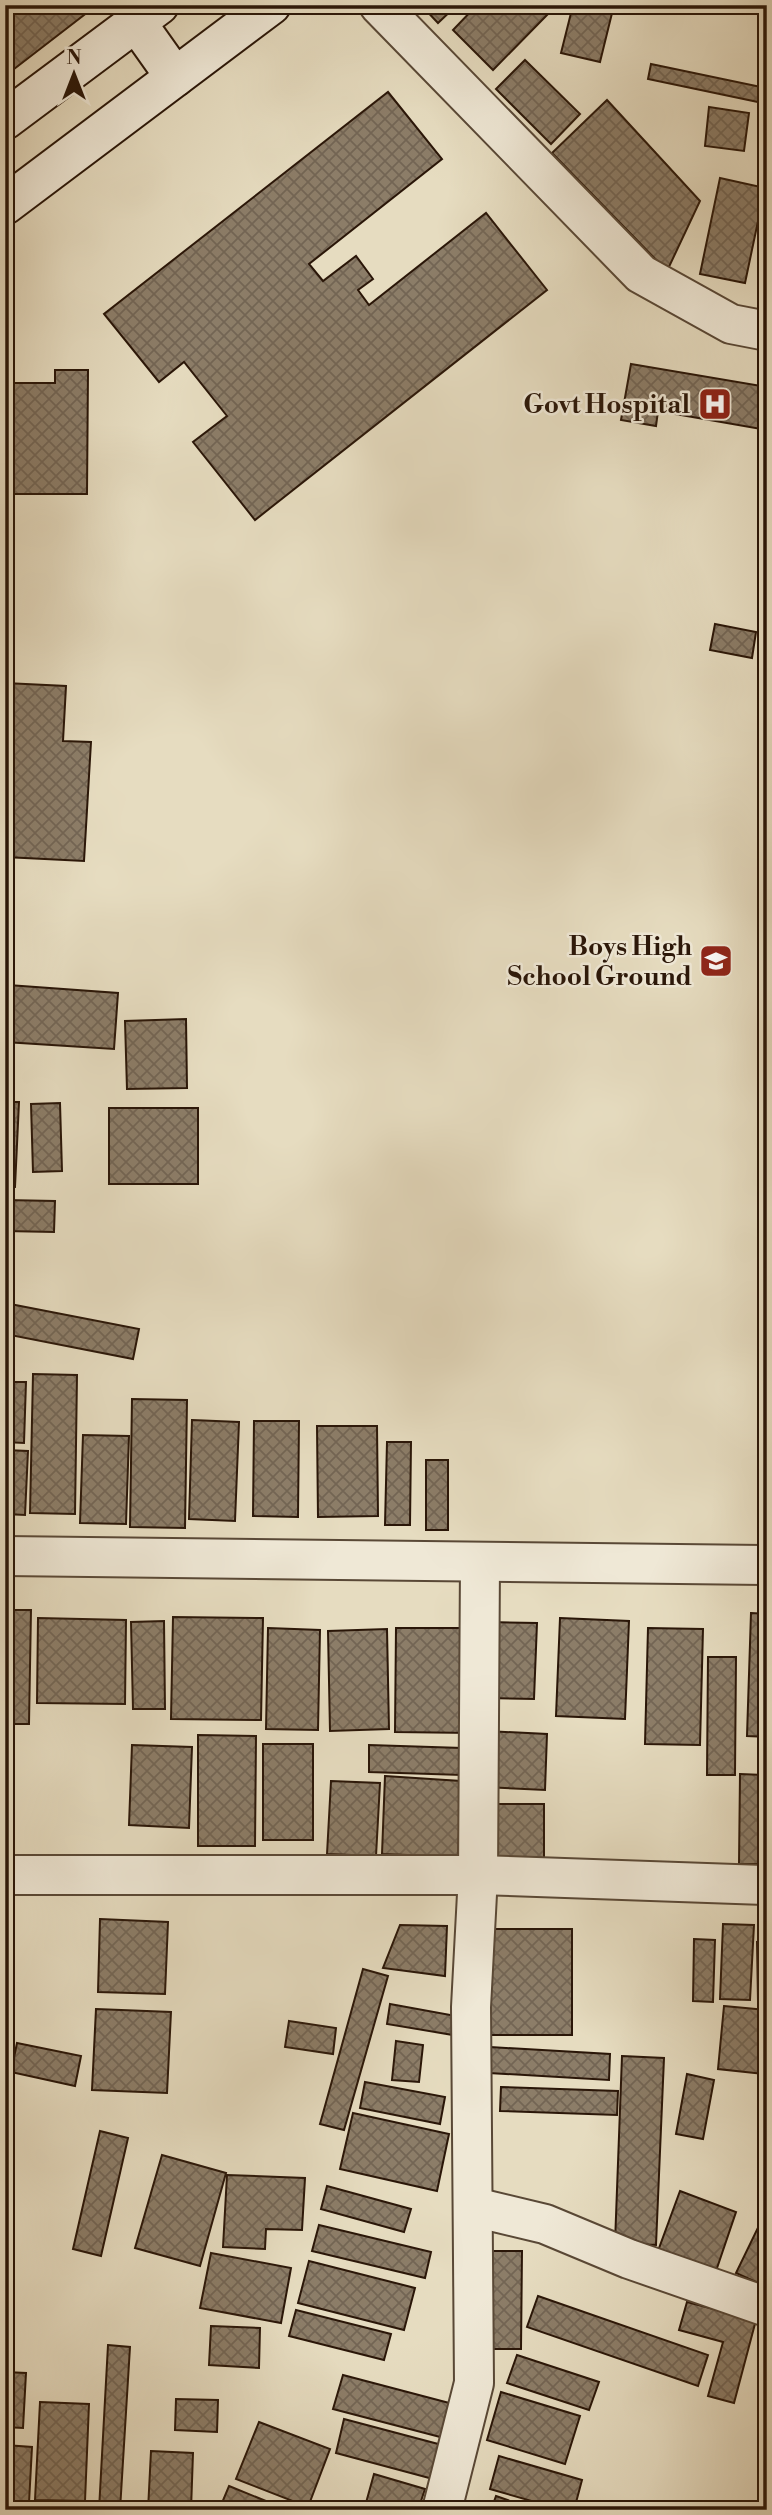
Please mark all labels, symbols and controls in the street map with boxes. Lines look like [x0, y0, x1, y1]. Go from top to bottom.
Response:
north arrow [38, 38, 108, 108]
text: N [66, 46, 82, 70]
hospital icon: Govt Hospital [696, 385, 734, 423]
place label: Govt Hospital [523, 389, 690, 421]
place label: Boys High School Ground [507, 931, 692, 993]
school or university icon: Boys High School Ground [697, 942, 735, 980]

